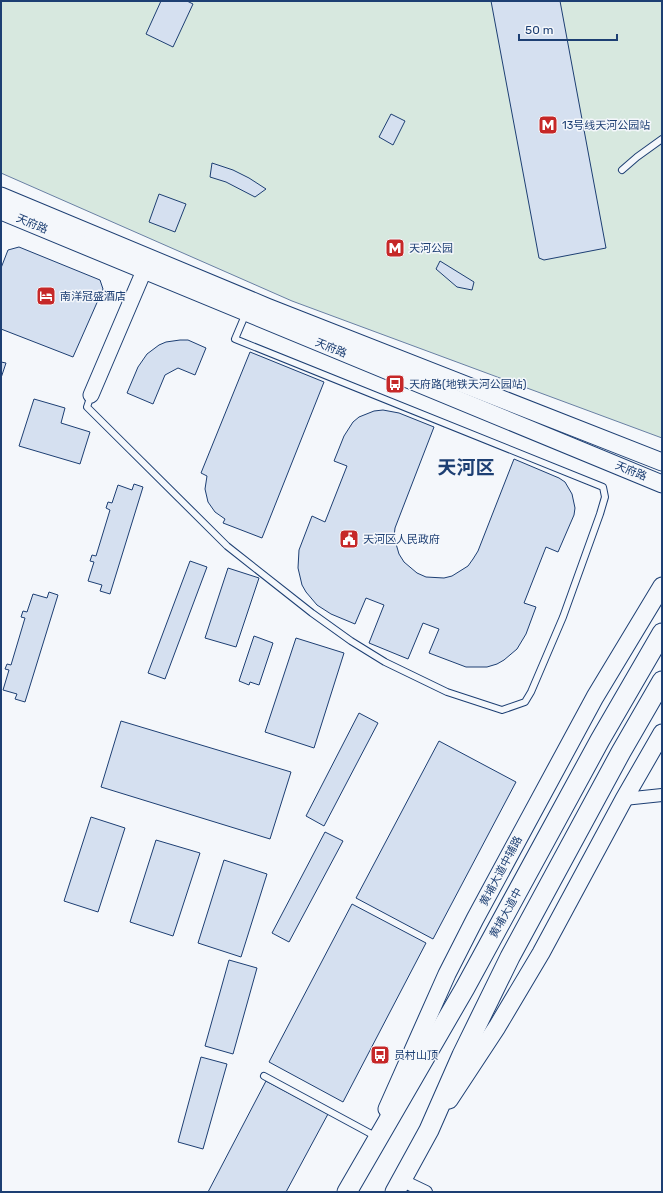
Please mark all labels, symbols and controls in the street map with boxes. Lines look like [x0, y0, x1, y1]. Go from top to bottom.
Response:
scale bar [519, 16, 617, 42]
text: 50 m [525, 23, 553, 37]
metro station icon: 13号线天河公园站 [537, 114, 559, 136]
place label: 13号线天河公园站 [562, 119, 650, 132]
street label: 天府路 [14, 212, 50, 236]
metro station icon: 天河公园 [384, 237, 406, 259]
place label: 天河公园 [409, 242, 453, 255]
hotel icon: 南洋冠盛酒店 [35, 285, 57, 307]
place label: 南洋冠盛酒店 [60, 290, 126, 303]
street label: 天府路 [313, 336, 349, 360]
bus stop icon: 天府路(地铁天河公园站) [384, 373, 406, 395]
place label: 天府路(地铁天河公园站) [409, 378, 527, 391]
district label: 天河区 [437, 456, 495, 479]
street label: 天府路 [613, 459, 649, 483]
public building icon: 天河区人民政府 [338, 528, 360, 550]
place label: 天河区人民政府 [363, 533, 440, 546]
street label: 黄埔大道中辅路 [477, 834, 525, 908]
street label: 黄埔大道中 [487, 886, 525, 940]
bus stop icon: 员村山顶 [369, 1044, 391, 1066]
place label: 员村山顶 [394, 1049, 438, 1062]

